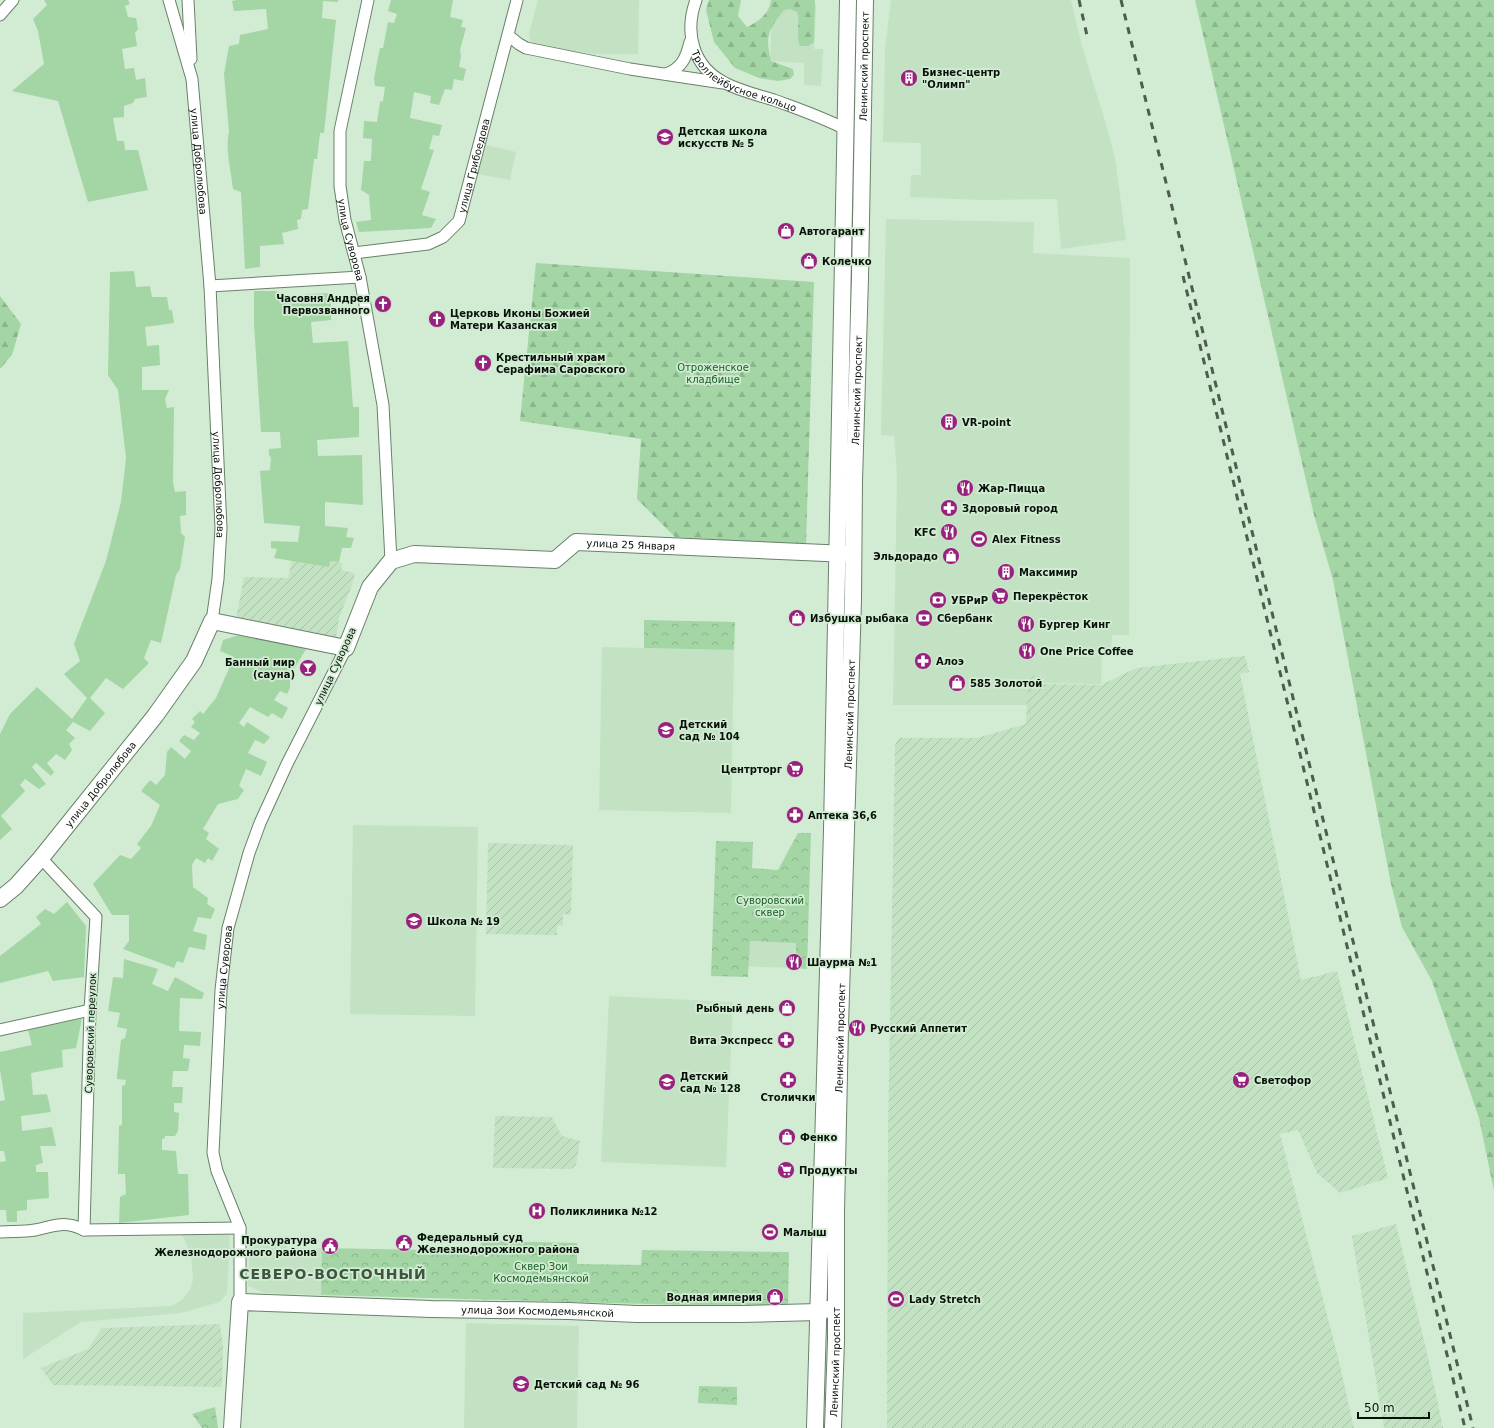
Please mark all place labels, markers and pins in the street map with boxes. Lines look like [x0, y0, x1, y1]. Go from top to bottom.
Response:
place label: Бизнес-центр "Олимп" [922, 67, 1000, 90]
building icon: Бизнес-центр "Олимп" [899, 68, 919, 88]
place label: Детская школа искусств № 5 [678, 126, 767, 149]
school or university icon: Детская школа искусств № 5 [655, 127, 675, 147]
shop icon: Автогарант [776, 221, 796, 241]
place label: Автогарант [799, 226, 865, 237]
shop icon: Колечко [799, 251, 819, 271]
place label: Колечко [822, 256, 872, 267]
place label: Часовня Андрея Первозванного [276, 293, 370, 316]
church icon: Часовня Андрея Первозванного [373, 294, 393, 314]
place label: Церковь Иконы Божией Матери Казанская [450, 308, 590, 331]
church icon: Церковь Иконы Божией Матери Казанская [427, 309, 447, 329]
place label: Крестильный храм Серафима Саровского [496, 352, 626, 375]
church icon: Крестильный храм Серафима Саровского [473, 353, 493, 373]
building icon: VR-point [939, 412, 959, 432]
place label: VR-point [962, 417, 1011, 428]
restaurant icon: Жар-Пицца [955, 478, 975, 498]
place label: Жар-Пицца [978, 483, 1045, 494]
pharmacy icon: Здоровый город [939, 498, 959, 518]
place label: Здоровый город [962, 503, 1058, 514]
restaurant icon: KFC [939, 522, 959, 542]
place label: KFC [914, 527, 936, 538]
sports icon: Alex Fitness [969, 529, 989, 549]
place label: Alex Fitness [992, 534, 1061, 545]
shop icon: Эльдорадо [941, 546, 961, 566]
place label: Эльдорадо [873, 551, 938, 562]
building icon: Максимир [996, 562, 1016, 582]
place label: Максимир [1019, 567, 1078, 578]
supermarket icon: Перекрёсток [990, 586, 1010, 606]
bank icon: УБРиР [928, 590, 948, 610]
place label: Перекрёсток [1013, 591, 1088, 602]
place label: УБРиР [951, 595, 988, 606]
shop icon: Избушка рыбака [787, 608, 807, 628]
bank icon: Сбербанк [914, 608, 934, 628]
place label: Избушка рыбака [810, 613, 909, 624]
place label: Сбербанк [937, 613, 993, 624]
restaurant icon: Бургер Кинг [1016, 614, 1036, 634]
place label: Бургер Кинг [1039, 619, 1110, 630]
restaurant icon: One Price Coffee [1017, 641, 1037, 661]
place label: One Price Coffee [1040, 646, 1134, 657]
pharmacy icon: Алоэ [913, 651, 933, 671]
place label: Алоэ [936, 656, 964, 667]
place label: Банный мир (сауна) [225, 657, 295, 680]
bar icon: Банный мир (сауна) [298, 658, 318, 678]
shop icon: 585 Золотой [947, 673, 967, 693]
place label: 585 Золотой [970, 678, 1042, 689]
place label: Детский сад № 104 [679, 719, 740, 742]
school or university icon: Детский сад № 104 [656, 720, 676, 740]
supermarket icon: Центрторг [785, 759, 805, 779]
place label: Центрторг [721, 764, 782, 775]
pharmacy icon: Аптека 36,6 [785, 805, 805, 825]
place label: Аптека 36,6 [808, 810, 877, 821]
school or university icon: Школа № 19 [404, 911, 424, 931]
place label: Школа № 19 [427, 916, 500, 927]
restaurant icon: Шаурма №1 [784, 952, 804, 972]
place label: Шаурма №1 [807, 957, 877, 968]
shop icon: Рыбный день [777, 998, 797, 1018]
place label: Рыбный день [696, 1003, 774, 1014]
restaurant icon: Русский Аппетит [847, 1018, 867, 1038]
place label: Русский Аппетит [870, 1023, 967, 1034]
pharmacy icon: Вита Экспресс [776, 1030, 796, 1050]
place label: Вита Экспресс [690, 1035, 773, 1046]
pharmacy icon: Столички [778, 1070, 798, 1090]
supermarket icon: Светофор [1231, 1070, 1251, 1090]
place label: Детский сад № 128 [680, 1071, 741, 1094]
school or university icon: Детский сад № 128 [657, 1072, 677, 1092]
place label: Светофор [1254, 1075, 1311, 1086]
place label: Столички [761, 1092, 816, 1103]
shop icon: Фенко [777, 1127, 797, 1147]
place label: Фенко [800, 1132, 837, 1143]
supermarket icon: Продукты [776, 1160, 796, 1180]
place label: Продукты [799, 1165, 858, 1176]
hospital icon: Поликлиника №12 [527, 1201, 547, 1221]
place label: Поликлиника №12 [550, 1206, 658, 1217]
sports icon: Малыш [760, 1222, 780, 1242]
place label: Малыш [783, 1227, 827, 1238]
place label: Федеральный суд Железнодорожного района [417, 1232, 579, 1255]
public building icon: Федеральный суд Железнодорожного района [394, 1233, 414, 1253]
place label: Прокуратура Железнодорожного района [155, 1235, 317, 1258]
public building icon: Прокуратура Железнодорожного района [320, 1236, 340, 1256]
shop icon: Водная империя [765, 1287, 785, 1307]
sports icon: Lady Stretch [886, 1289, 906, 1309]
place label: Водная империя [666, 1292, 762, 1303]
place label: Lady Stretch [909, 1294, 981, 1305]
school or university icon: Детский сад № 96 [511, 1374, 531, 1394]
place label: Детский сад № 96 [534, 1379, 639, 1390]

